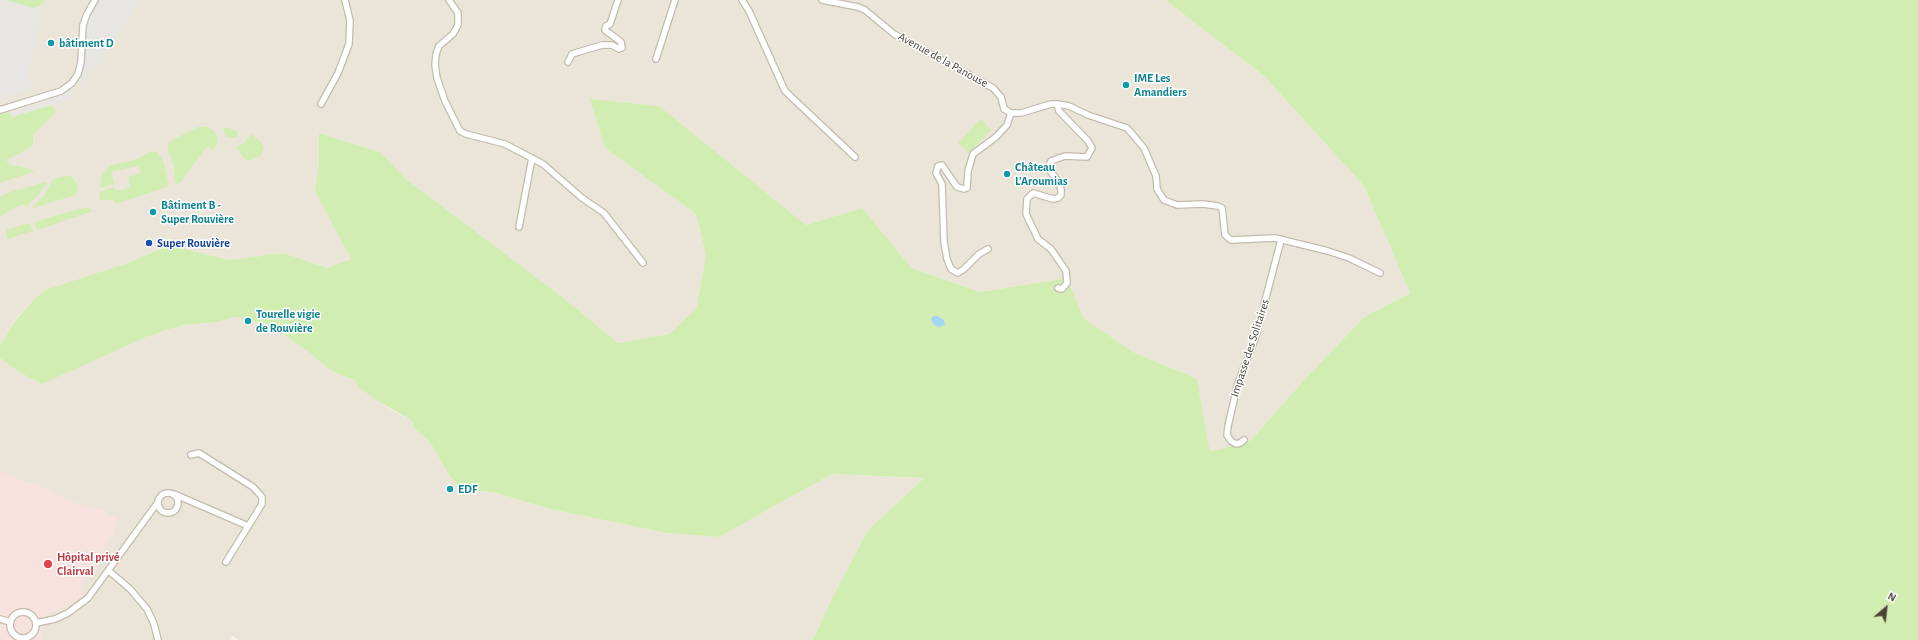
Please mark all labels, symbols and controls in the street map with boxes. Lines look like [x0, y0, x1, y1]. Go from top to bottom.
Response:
street label: Avenue de la Panouse [895, 29, 991, 91]
place label: bâtiment D [59, 36, 114, 50]
marker: bâtiment D [46, 38, 56, 48]
place label: IME Les Amandiers [1134, 71, 1187, 99]
marker: IME Les Amandiers [1121, 80, 1131, 90]
place label: Château L'Aroumias [1015, 160, 1068, 188]
marker: Château L'Aroumias [1002, 169, 1012, 179]
place label: Bâtiment B - Super Rouvière [161, 198, 234, 226]
marker: Bâtiment B - Super Rouvière [148, 207, 158, 217]
place label: Super Rouvière [157, 236, 230, 250]
marker: Super Rouvière [144, 238, 154, 248]
street label: Impasse des Solitaires [1227, 297, 1273, 399]
place label: Tourelle vigie de Rouvière [256, 307, 320, 335]
marker: Tourelle vigie de Rouvière [243, 316, 253, 326]
place label: EDF [458, 482, 477, 496]
marker: EDF [445, 484, 455, 494]
place label: Hôpital privé Clairval [57, 550, 119, 578]
marker: Hôpital privé Clairval [42, 558, 54, 570]
north arrow [1866, 588, 1906, 628]
text: N [1886, 590, 1898, 604]

